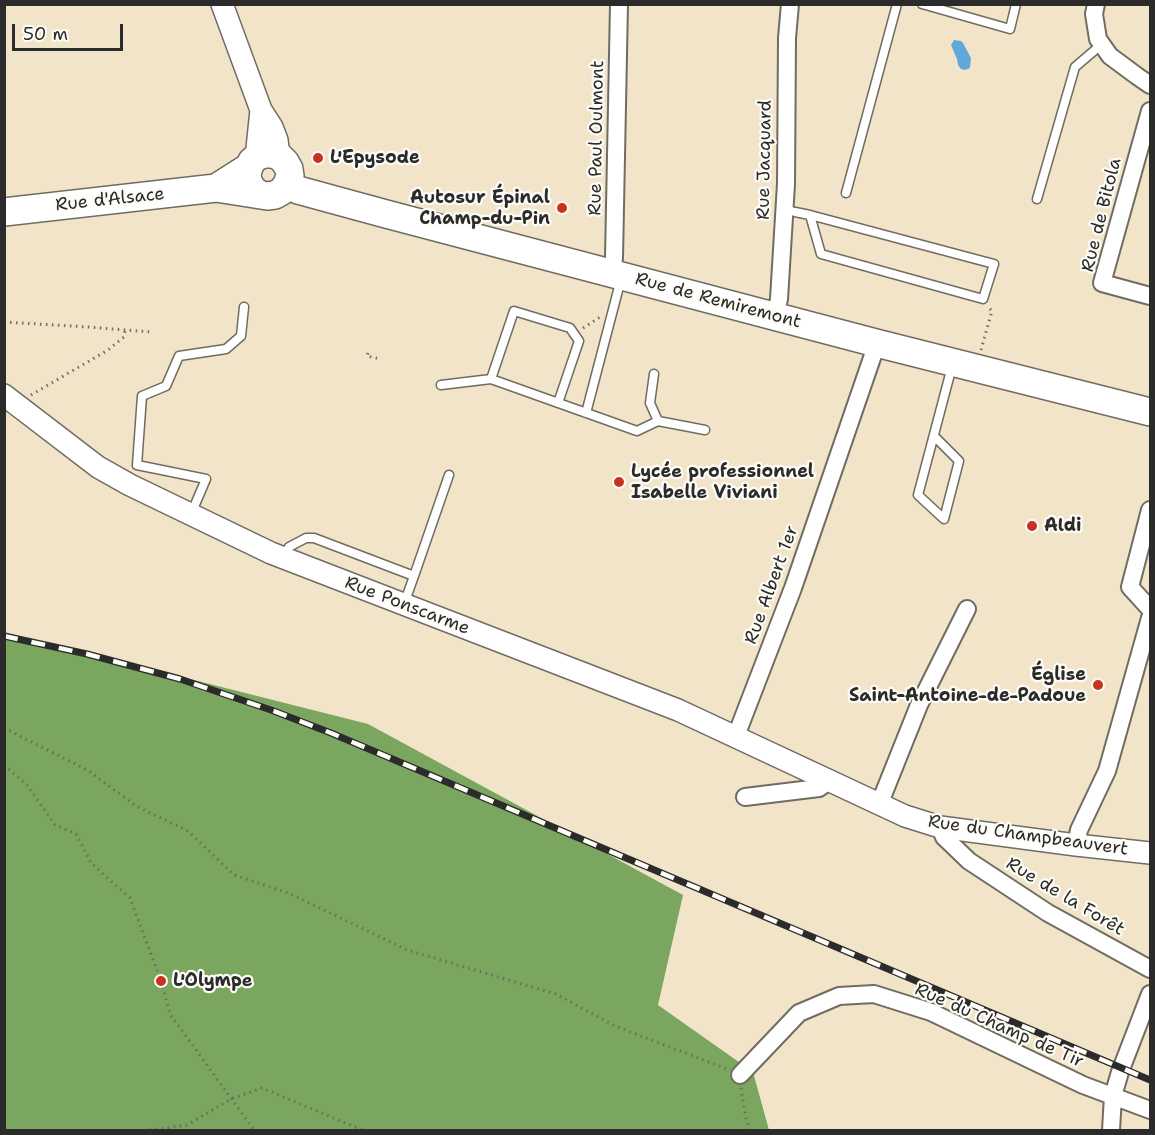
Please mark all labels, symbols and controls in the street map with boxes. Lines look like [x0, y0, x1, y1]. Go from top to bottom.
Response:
scale bar [15, 12, 126, 50]
text: 50 m [23, 22, 68, 46]
street label: Rue Paul Oulmont [585, 60, 609, 216]
street label: Rue Jacquard [753, 100, 777, 220]
place label: L'Epysode [330, 147, 420, 169]
marker: L'Epysode [311, 151, 325, 165]
street label: Rue de Bitola [1077, 156, 1127, 274]
street label: Rue d'Alsace [54, 184, 166, 216]
place label: Autosur Épinal Champ-du-Pin [410, 187, 550, 230]
marker: Autosur Épinal Champ-du-Pin [555, 201, 569, 215]
street label: Rue de Remiremont [633, 268, 803, 334]
place label: Lycée professionnel Isabelle Viviani [631, 461, 814, 504]
marker: Lycée professionnel Isabelle Viviani [612, 475, 626, 489]
place label: Aldi [1044, 515, 1082, 537]
marker: Aldi [1025, 519, 1039, 533]
street label: Rue Albert 1er [741, 523, 803, 647]
street label: Rue Ponscarme [341, 572, 473, 640]
place label: Église Saint-Antoine-de-Padoue [849, 664, 1086, 706]
marker: Église Saint-Antoine-de-Padoue [1091, 678, 1105, 692]
street label: Rue du Champbeauvert [927, 811, 1129, 861]
street label: Rue de la Forêt [1002, 853, 1128, 941]
place label: L'Olympe [173, 970, 253, 992]
marker: L'Olympe [154, 974, 168, 988]
street label: Rue du Champ de Tir [911, 979, 1087, 1073]

